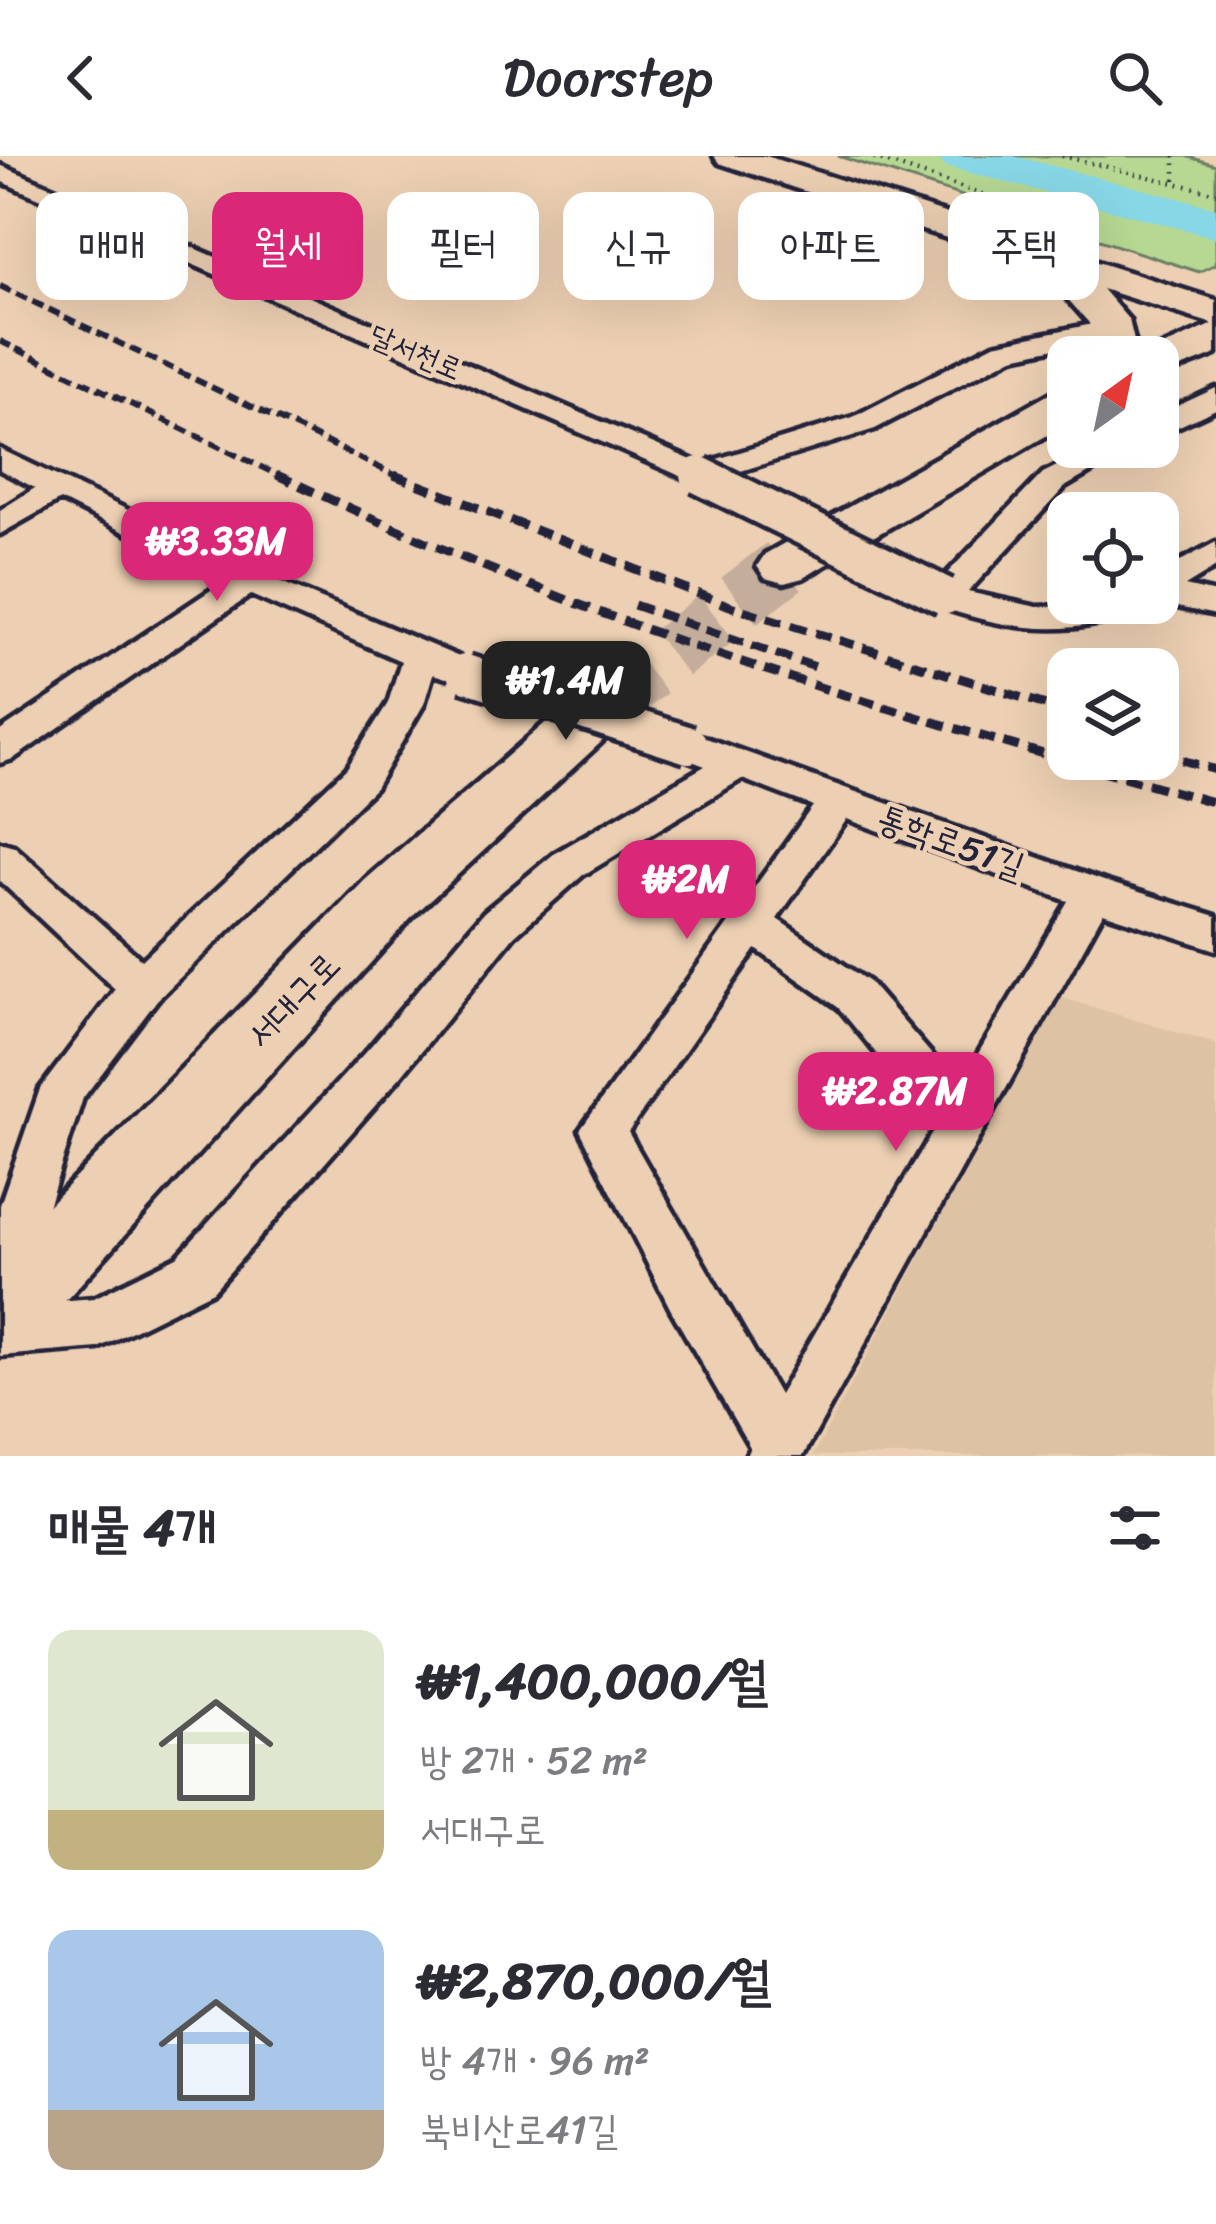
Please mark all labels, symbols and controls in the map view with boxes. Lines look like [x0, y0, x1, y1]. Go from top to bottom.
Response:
text: Doorstep [503, 30, 713, 126]
icon: back [48, 45, 114, 111]
icon: search [1102, 45, 1168, 111]
chip: 매매 [36, 192, 188, 300]
chip: 월세 [212, 192, 363, 300]
chip: 필터 [387, 192, 539, 300]
chip: 신규 [563, 192, 714, 300]
chip: 아파트 [738, 192, 924, 300]
chip: 주택 [948, 192, 1099, 300]
street label: 달서천로 [361, 308, 471, 396]
north arrow [1047, 336, 1179, 468]
map controls [1047, 336, 1179, 780]
button: locate [1047, 492, 1179, 624]
pin: ₩3.33M [119, 502, 315, 604]
text: ₩3.33M [148, 506, 286, 575]
pin: ₩1.4M [482, 641, 650, 743]
text: ₩1.4M [509, 645, 623, 714]
button: layers [1047, 648, 1179, 780]
street label: 통학로51길 [868, 786, 1034, 898]
pin: ₩2M [629, 840, 745, 942]
text: ₩2M [645, 844, 729, 913]
street label: 서대구로 [230, 936, 356, 1064]
pin: ₩2.87M [798, 1052, 994, 1154]
text: ₩2.87M [825, 1056, 967, 1125]
text: 매물 4개 [48, 1483, 216, 1573]
icon: filters [1102, 1495, 1168, 1561]
text: ₩1,400,000/월 [420, 1636, 768, 1726]
icon: home [144, 1678, 288, 1822]
text: 방 2개 · 52 m² [420, 1726, 648, 1795]
text: 서대구로 [420, 1795, 546, 1864]
text: ₩2,870,000/월 [420, 1936, 771, 2026]
icon: home [144, 1978, 288, 2122]
text: 방 4개 · 96 m² [420, 2026, 650, 2095]
text: 북비산로41길 [420, 2095, 618, 2164]

